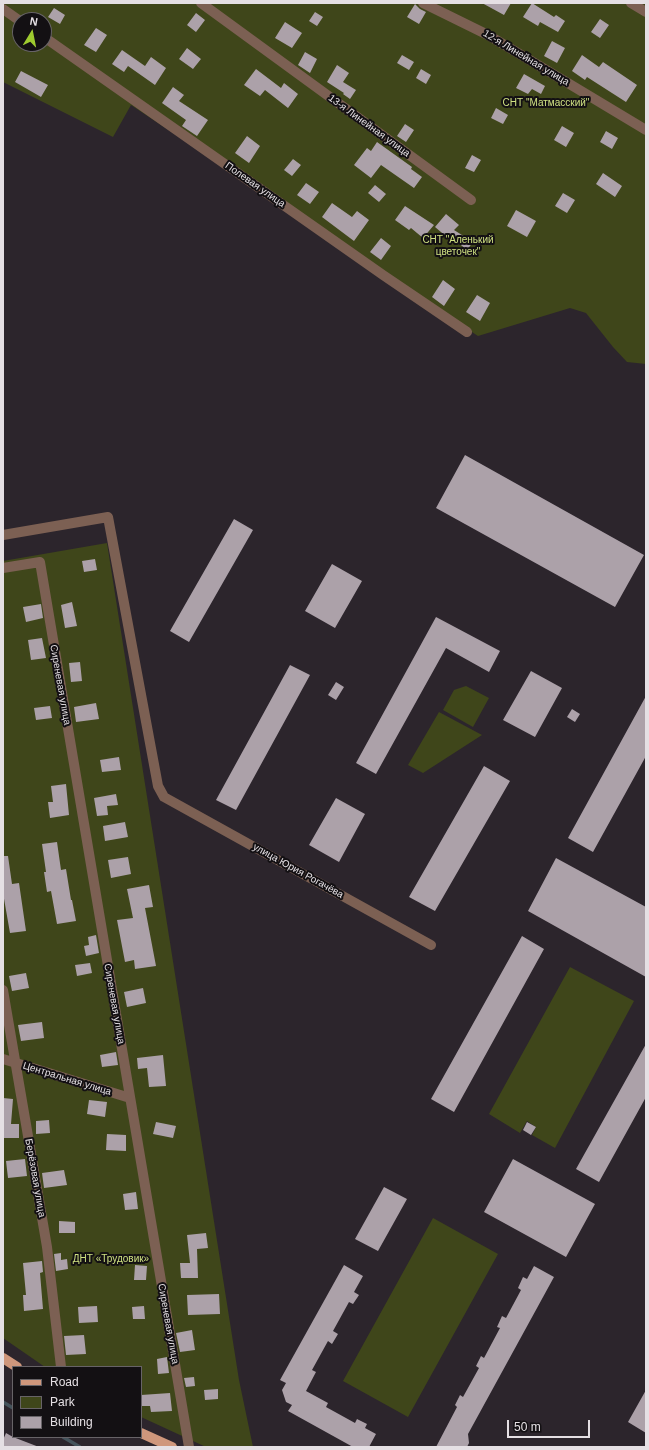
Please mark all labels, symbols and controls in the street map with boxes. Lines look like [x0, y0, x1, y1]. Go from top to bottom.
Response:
north arrow [12, 12, 52, 52]
text: N [29, 15, 39, 28]
street label: 12-я Линейная улица [481, 28, 571, 88]
street label: 13-я Линейная улица [326, 92, 412, 160]
park label: СНТ "Матмасский" [503, 97, 589, 109]
street label: Полевая улица [223, 160, 287, 210]
park label: СНТ "Аленький цветочек" [422, 234, 494, 258]
street label: Сиреневая улица [47, 644, 73, 726]
street label: улица Юрия Рогачёва [251, 841, 345, 901]
street label: Сиреневая улица [101, 963, 127, 1045]
street label: Центральная улица [21, 1060, 113, 1098]
street label: Берёзовая улица [22, 1138, 48, 1218]
park label: ДНТ «Трудовик» [73, 1253, 149, 1265]
street label: Сиреневая улица [155, 1283, 181, 1365]
legend [12, 1366, 142, 1438]
text: Road [50, 1375, 79, 1389]
text: Park [50, 1395, 75, 1409]
scale bar [509, 1412, 592, 1438]
text: Building [50, 1415, 93, 1429]
text: 50 m [514, 1420, 541, 1434]

